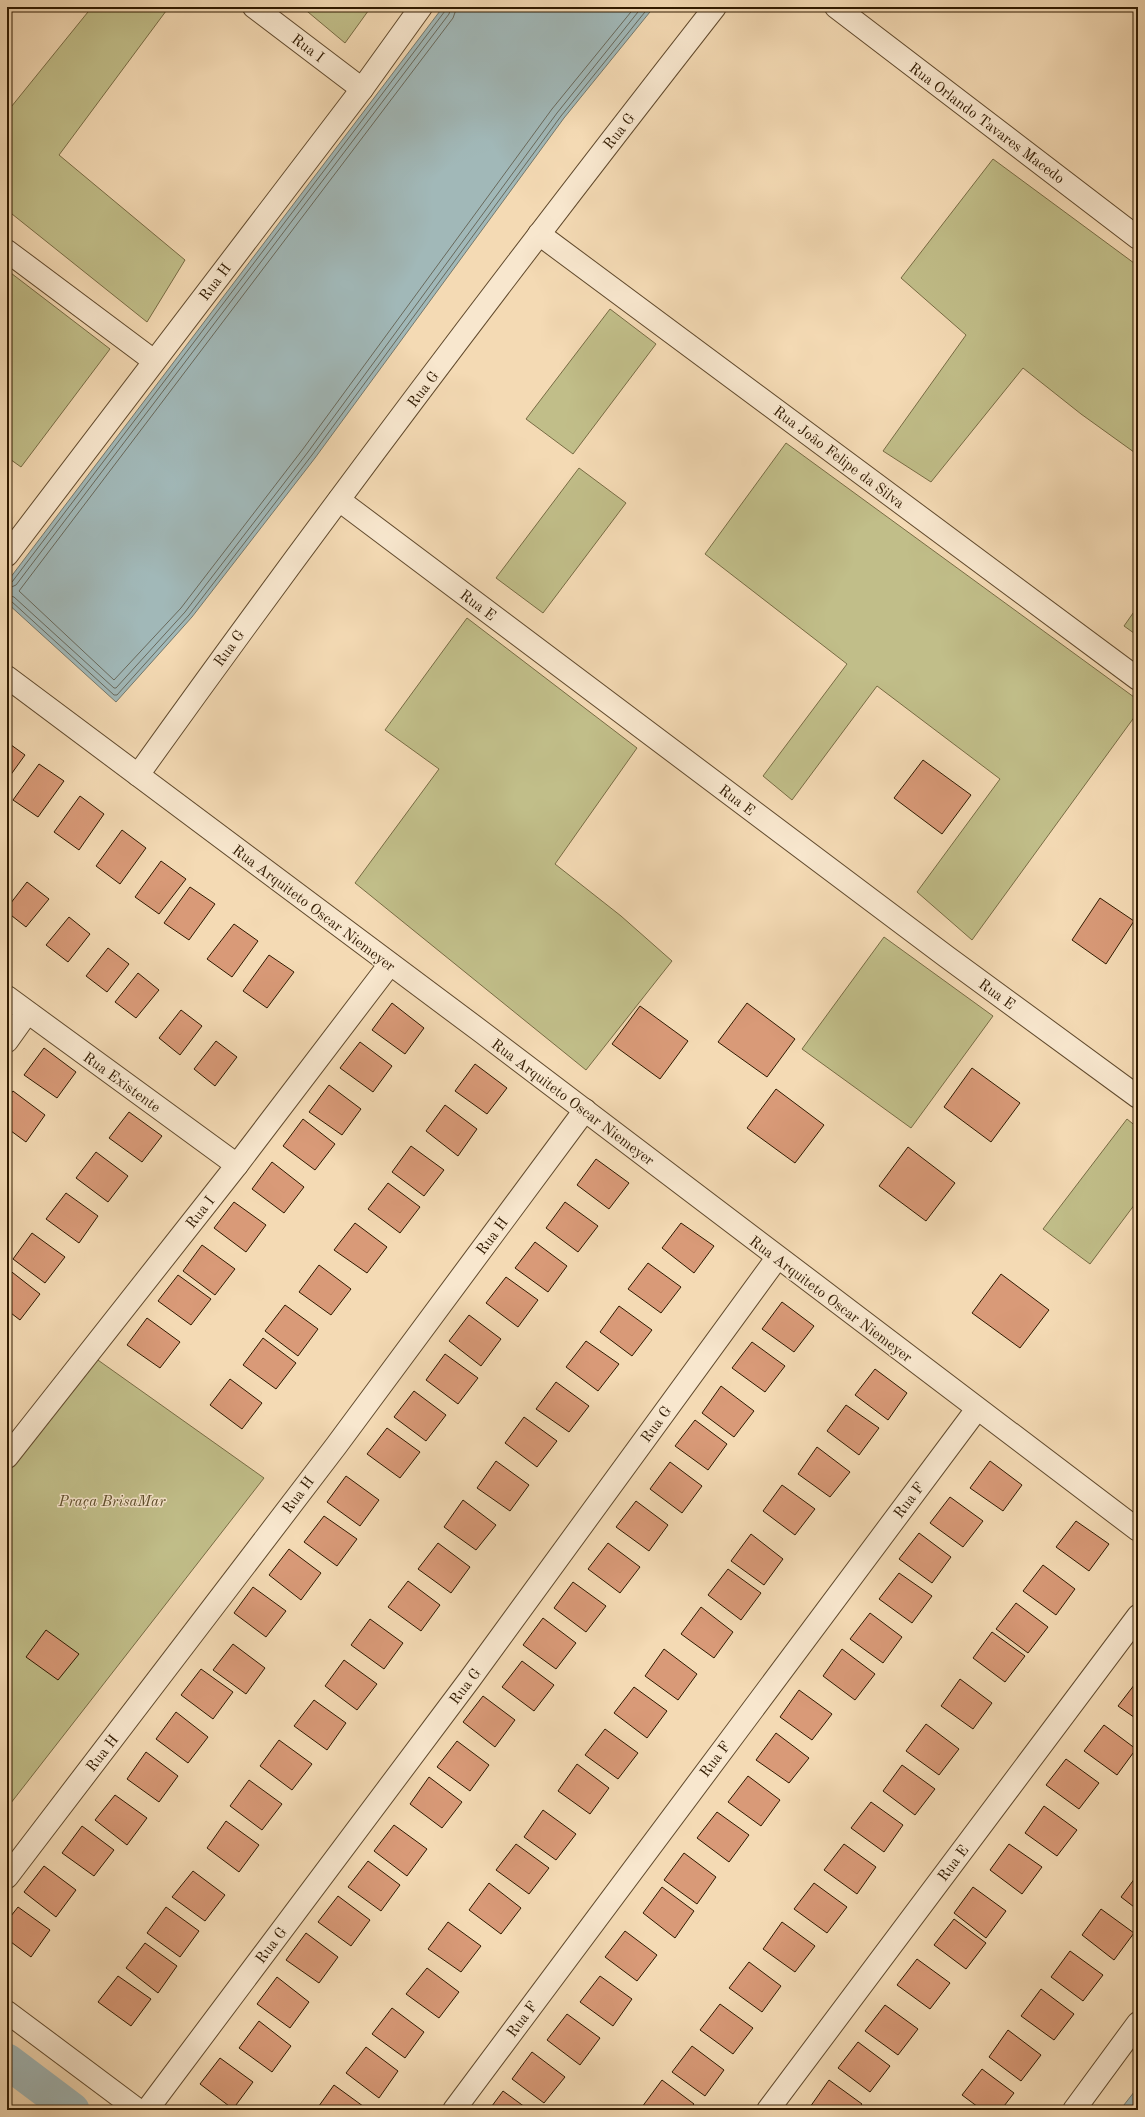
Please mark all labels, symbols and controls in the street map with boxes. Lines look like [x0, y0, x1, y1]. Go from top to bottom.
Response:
street label: Rua I [288, 32, 326, 66]
street label: Rua Orlando Tavares Macedo [906, 61, 1067, 187]
street label: Rua G [602, 111, 639, 153]
street label: Rua H [198, 261, 235, 304]
street label: Rua G [406, 369, 443, 411]
street label: Rua João Felipe da Silva [770, 404, 907, 513]
street label: Rua E [456, 588, 498, 624]
street label: Rua G [212, 628, 248, 670]
street label: Rua E [715, 783, 757, 819]
street label: Rua Arquiteto Oscar Niemeyer [229, 843, 397, 975]
street label: Rua E [975, 977, 1017, 1013]
street label: Rua Arquiteto Oscar Niemeyer [488, 1037, 656, 1169]
street label: Rua Existente [80, 1050, 163, 1116]
street label: Rua I [184, 1194, 218, 1232]
street label: Rua H [475, 1215, 512, 1258]
street label: Rua Arquiteto Oscar Niemeyer [746, 1234, 914, 1366]
street label: Rua G [639, 1404, 675, 1446]
street label: Rua H [281, 1474, 318, 1517]
street label: Rua F [892, 1480, 928, 1522]
park label: Praça BrisaMar [58, 1495, 166, 1510]
street label: Rua G [448, 1666, 485, 1708]
street label: Rua H [84, 1733, 122, 1775]
street label: Rua F [698, 1739, 734, 1781]
street label: Rua E [936, 1843, 972, 1885]
street label: Rua G [254, 1925, 291, 1967]
street label: Rua F [505, 1999, 541, 2041]

